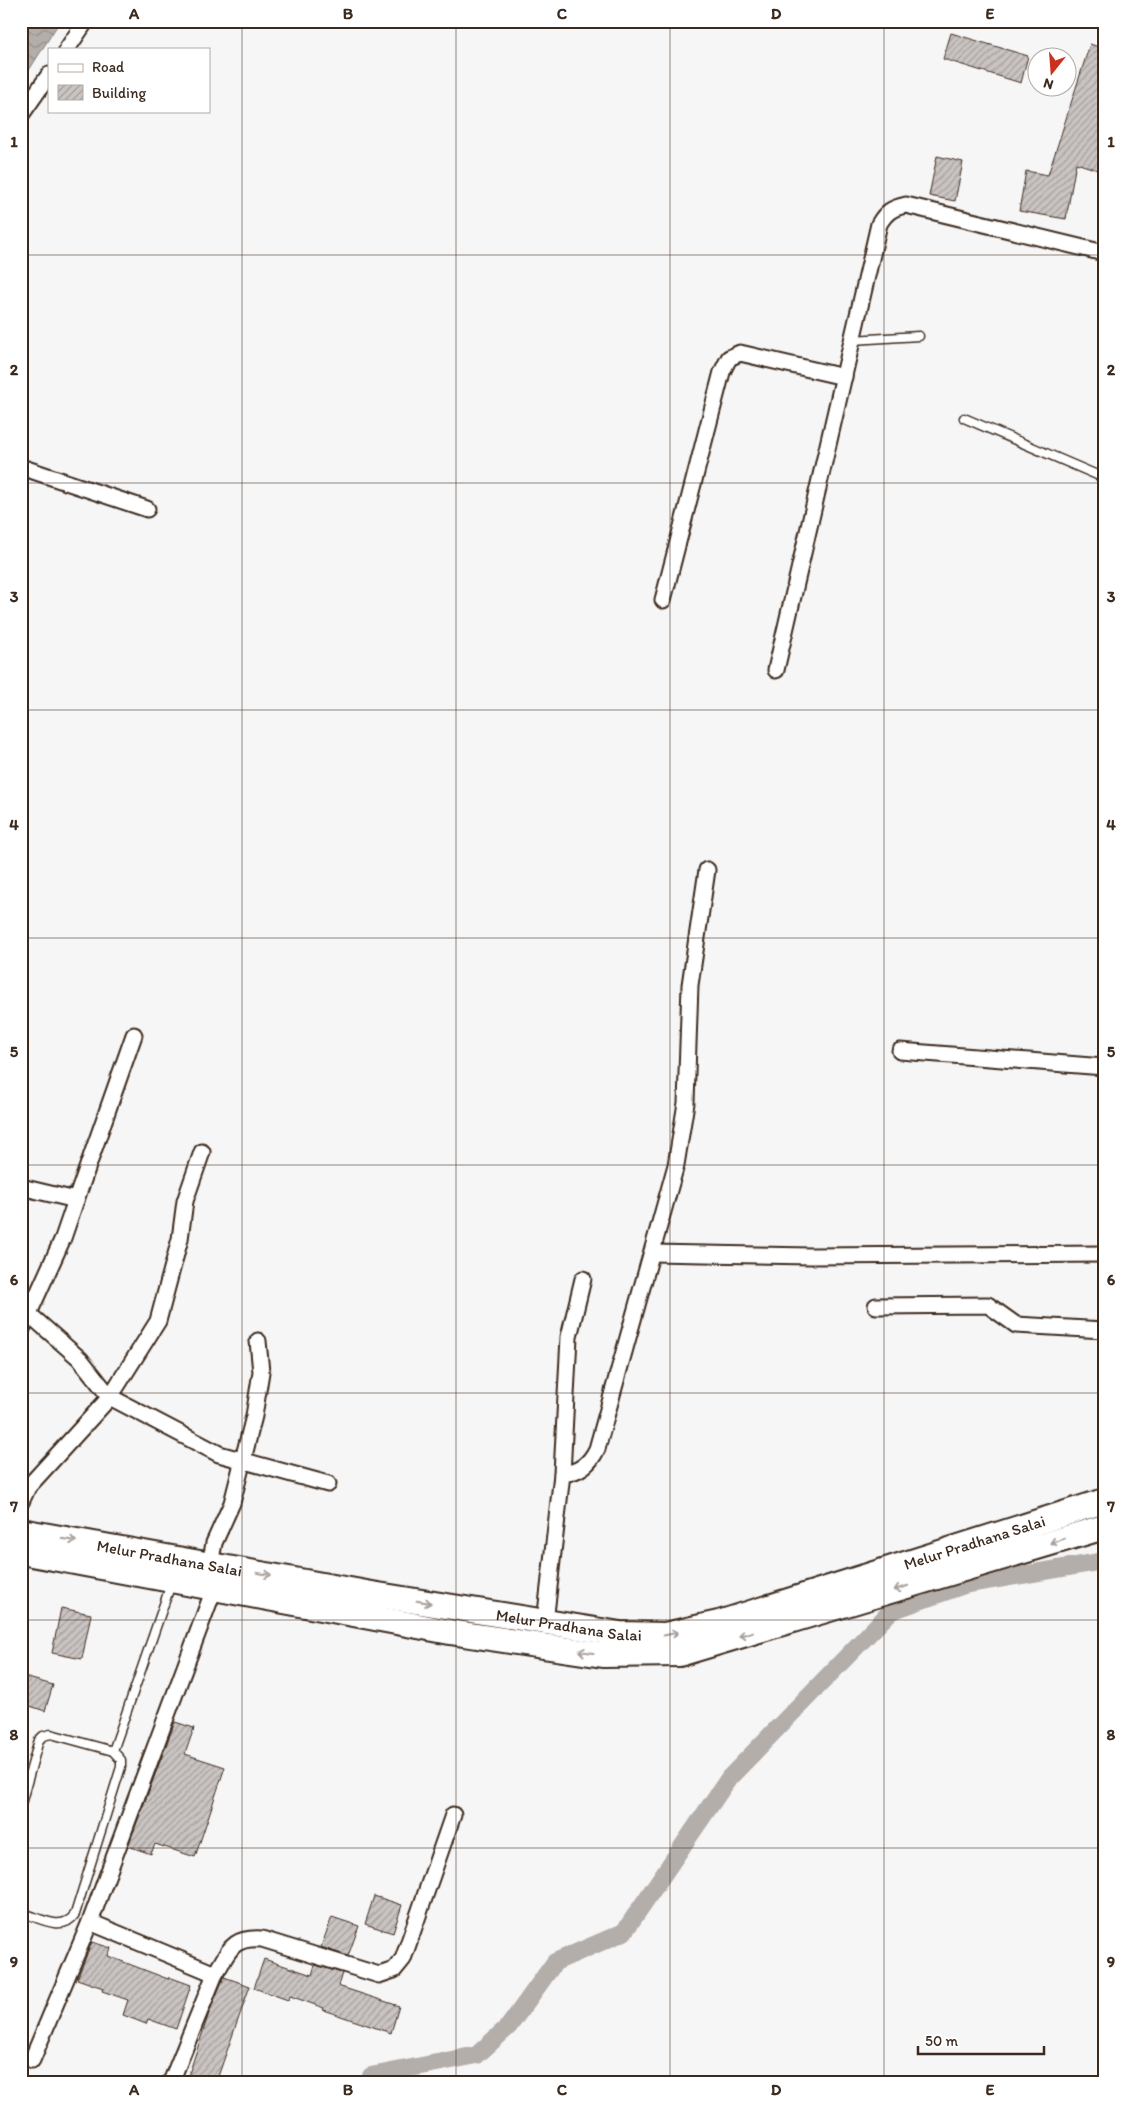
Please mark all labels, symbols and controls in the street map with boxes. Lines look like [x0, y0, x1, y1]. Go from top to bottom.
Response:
text: A [128, 4, 140, 23]
text: B [343, 4, 354, 23]
text: C [557, 4, 568, 23]
text: D [771, 4, 782, 23]
text: E [986, 4, 995, 23]
legend [48, 48, 210, 112]
north arrow [1028, 48, 1078, 98]
text: Road [92, 58, 125, 76]
text: N [1041, 74, 1055, 93]
text: Building [92, 84, 146, 102]
text: 1 [10, 132, 18, 151]
text: 1 [1107, 132, 1115, 151]
text: 2 [10, 360, 19, 379]
text: 2 [1107, 360, 1116, 379]
text: 3 [10, 587, 19, 606]
text: 3 [1107, 587, 1116, 606]
text: 4 [9, 815, 19, 834]
text: 4 [1106, 815, 1116, 834]
text: 5 [10, 1042, 19, 1061]
text: 5 [1107, 1042, 1116, 1061]
text: 6 [10, 1270, 19, 1289]
text: 6 [1107, 1270, 1116, 1289]
text: 7 [9, 1497, 18, 1516]
text: 7 [1106, 1497, 1115, 1516]
street label: Melur Pradhana Salai [901, 1511, 1048, 1574]
one-way arrow [61, 1535, 77, 1545]
street label: Melur Pradhana Salai [95, 1536, 244, 1581]
one-way arrow [1049, 1537, 1065, 1547]
one-way arrow [255, 1570, 271, 1580]
one-way arrow [894, 1583, 910, 1593]
one-way arrow [415, 1598, 431, 1608]
street label: Melur Pradhana Salai [495, 1605, 642, 1644]
one-way arrow [663, 1628, 679, 1638]
one-way arrow [738, 1630, 754, 1640]
one-way arrow [579, 1647, 595, 1657]
text: 8 [10, 1725, 19, 1744]
text: 8 [1107, 1725, 1116, 1744]
text: 9 [10, 1952, 18, 1971]
text: 9 [1107, 1952, 1115, 1971]
scale bar [918, 2023, 1044, 2055]
text: 50 m [925, 2032, 958, 2050]
text: A [128, 2080, 140, 2099]
text: B [343, 2080, 354, 2099]
text: C [557, 2080, 568, 2099]
text: D [771, 2080, 782, 2099]
text: E [986, 2080, 995, 2099]

